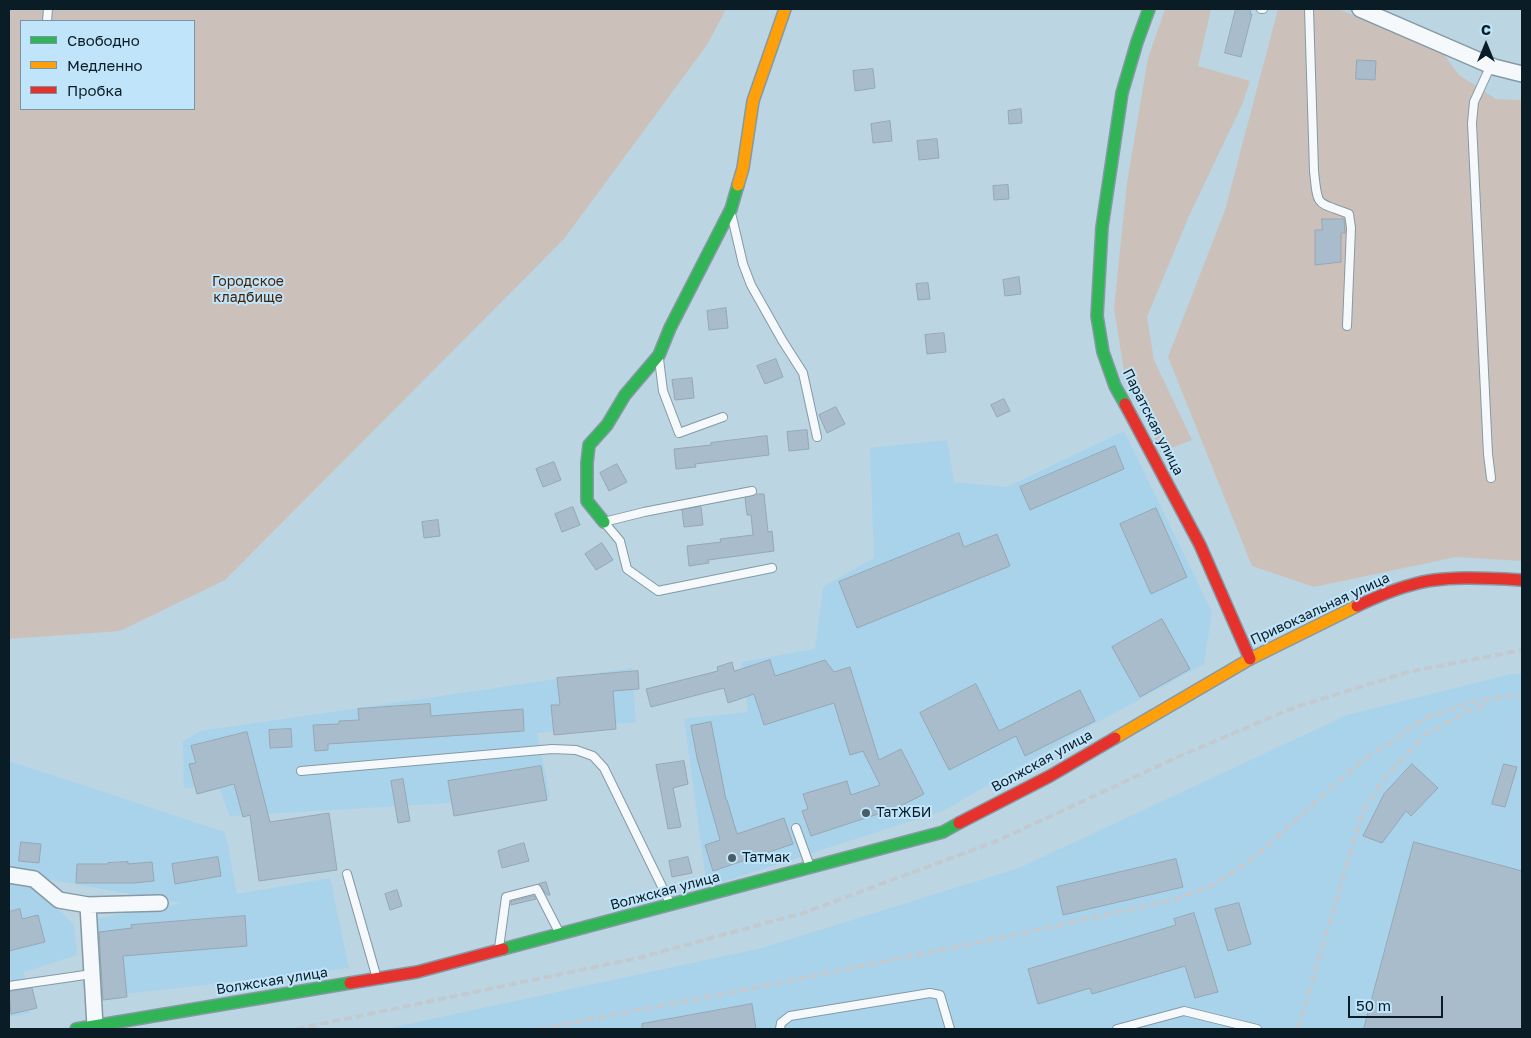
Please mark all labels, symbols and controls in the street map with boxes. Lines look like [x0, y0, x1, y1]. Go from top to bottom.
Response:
legend [20, 20, 195, 110]
north arrow [1461, 20, 1511, 70]
text: С [1481, 21, 1491, 38]
text: Свободно [67, 31, 140, 49]
text: Медленно [67, 56, 143, 74]
text: Пробка [67, 81, 122, 99]
park label: Городское кладбище [212, 274, 284, 306]
street label: Паратская улица [1119, 366, 1187, 478]
street label: Привокзальная улица [1248, 569, 1392, 649]
street label: Волжская улица [989, 726, 1095, 796]
place label: ТатЖБИ [876, 805, 931, 821]
marker: ТатЖБИ [860, 807, 872, 819]
place label: Татмак [742, 850, 790, 866]
marker: Татмак [726, 852, 738, 864]
street label: Волжская улица [608, 868, 722, 914]
street label: Волжская улица [215, 964, 329, 998]
scale bar [1351, 986, 1446, 1018]
text: 50 m [1356, 996, 1391, 1014]

